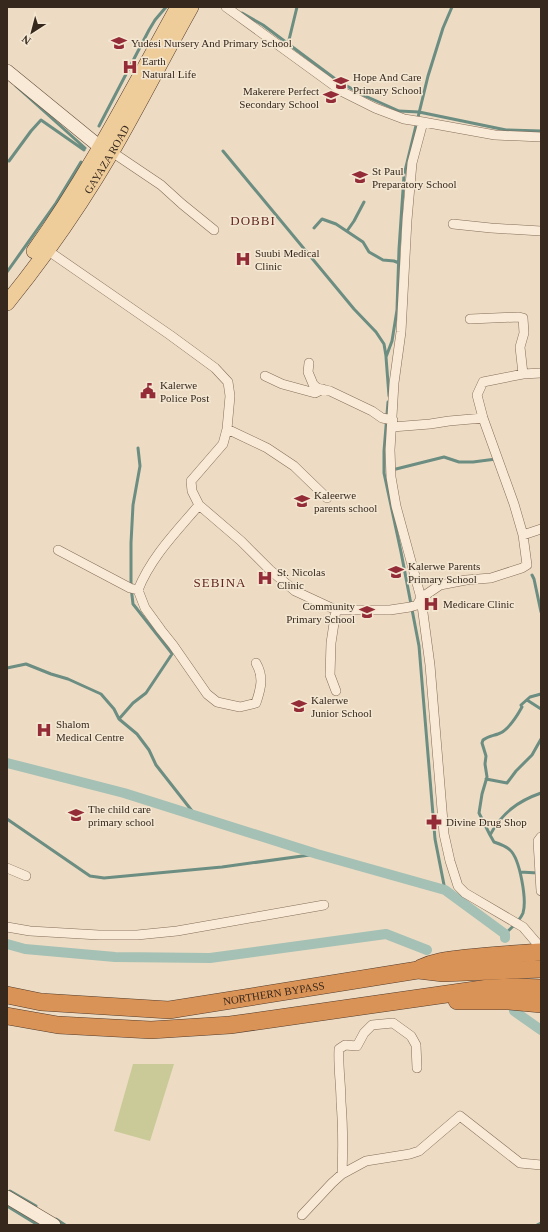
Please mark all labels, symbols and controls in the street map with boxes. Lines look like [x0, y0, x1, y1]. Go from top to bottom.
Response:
north arrow [12, 12, 52, 52]
text: N [19, 33, 33, 47]
school or university icon: Yudesi Nursery And Primary School [110, 34, 128, 52]
place label: Yudesi Nursery And Primary School [131, 37, 292, 49]
place label: Earth Natural Life [142, 55, 196, 80]
hospital icon: Earth Natural Life [121, 58, 139, 76]
place label: Hope And Care Primary School [353, 71, 422, 96]
school or university icon: Hope And Care Primary School [332, 74, 350, 92]
place label: Makerere Perfect Secondary School [239, 85, 319, 110]
school or university icon: Makerere Perfect Secondary School [322, 88, 340, 106]
street label: GAYAZA ROAD [82, 123, 132, 196]
place label: St Paul Preparatory School [372, 165, 457, 190]
school or university icon: St Paul Preparatory School [351, 168, 369, 186]
district label: DOBBI [230, 213, 276, 228]
place label: Suubi Medical Clinic [255, 247, 319, 272]
hospital icon: Suubi Medical Clinic [234, 250, 252, 268]
place label: Kalerwe Police Post [160, 379, 209, 404]
public building icon: Kalerwe Police Post [139, 382, 157, 400]
place label: Kaleerwe parents school [314, 489, 377, 514]
school or university icon: Kaleerwe parents school [293, 492, 311, 510]
place label: Kalerwe Parents Primary School [408, 560, 480, 585]
school or university icon: Kalerwe Parents Primary School [387, 563, 405, 581]
place label: St. Nicolas Clinic [277, 566, 325, 591]
hospital icon: St. Nicolas Clinic [256, 569, 274, 587]
district label: SEBINA [194, 575, 246, 590]
hospital icon: Medicare Clinic [422, 595, 440, 613]
place label: Medicare Clinic [443, 598, 514, 610]
place label: Community Primary School [286, 600, 355, 625]
school or university icon: Community Primary School [358, 603, 376, 621]
place label: Kalerwe Junior School [311, 694, 372, 719]
school or university icon: Kalerwe Junior School [290, 697, 308, 715]
place label: Shalom Medical Centre [56, 718, 124, 743]
hospital icon: Shalom Medical Centre [35, 721, 53, 739]
place label: The child care primary school [88, 803, 154, 828]
school or university icon: The child care primary school [67, 806, 85, 824]
pharmacy icon: Divine Drug Shop [425, 813, 443, 831]
place label: Divine Drug Shop [446, 816, 527, 828]
street label: NORTHERN BYPASS [222, 979, 325, 1007]

